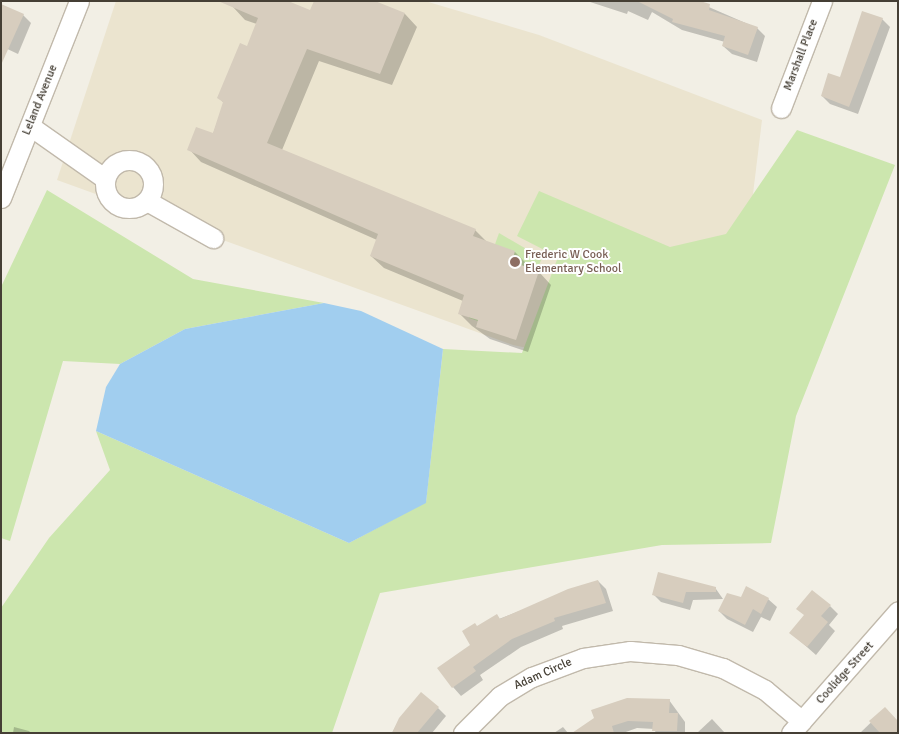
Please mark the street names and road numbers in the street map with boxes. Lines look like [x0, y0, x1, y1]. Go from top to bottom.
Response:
street label: Marshall Place [781, 17, 821, 93]
street label: Leland Avenue [19, 63, 61, 137]
street label: Coolidge Street [813, 639, 877, 707]
street label: Adam Circle [512, 655, 574, 693]

